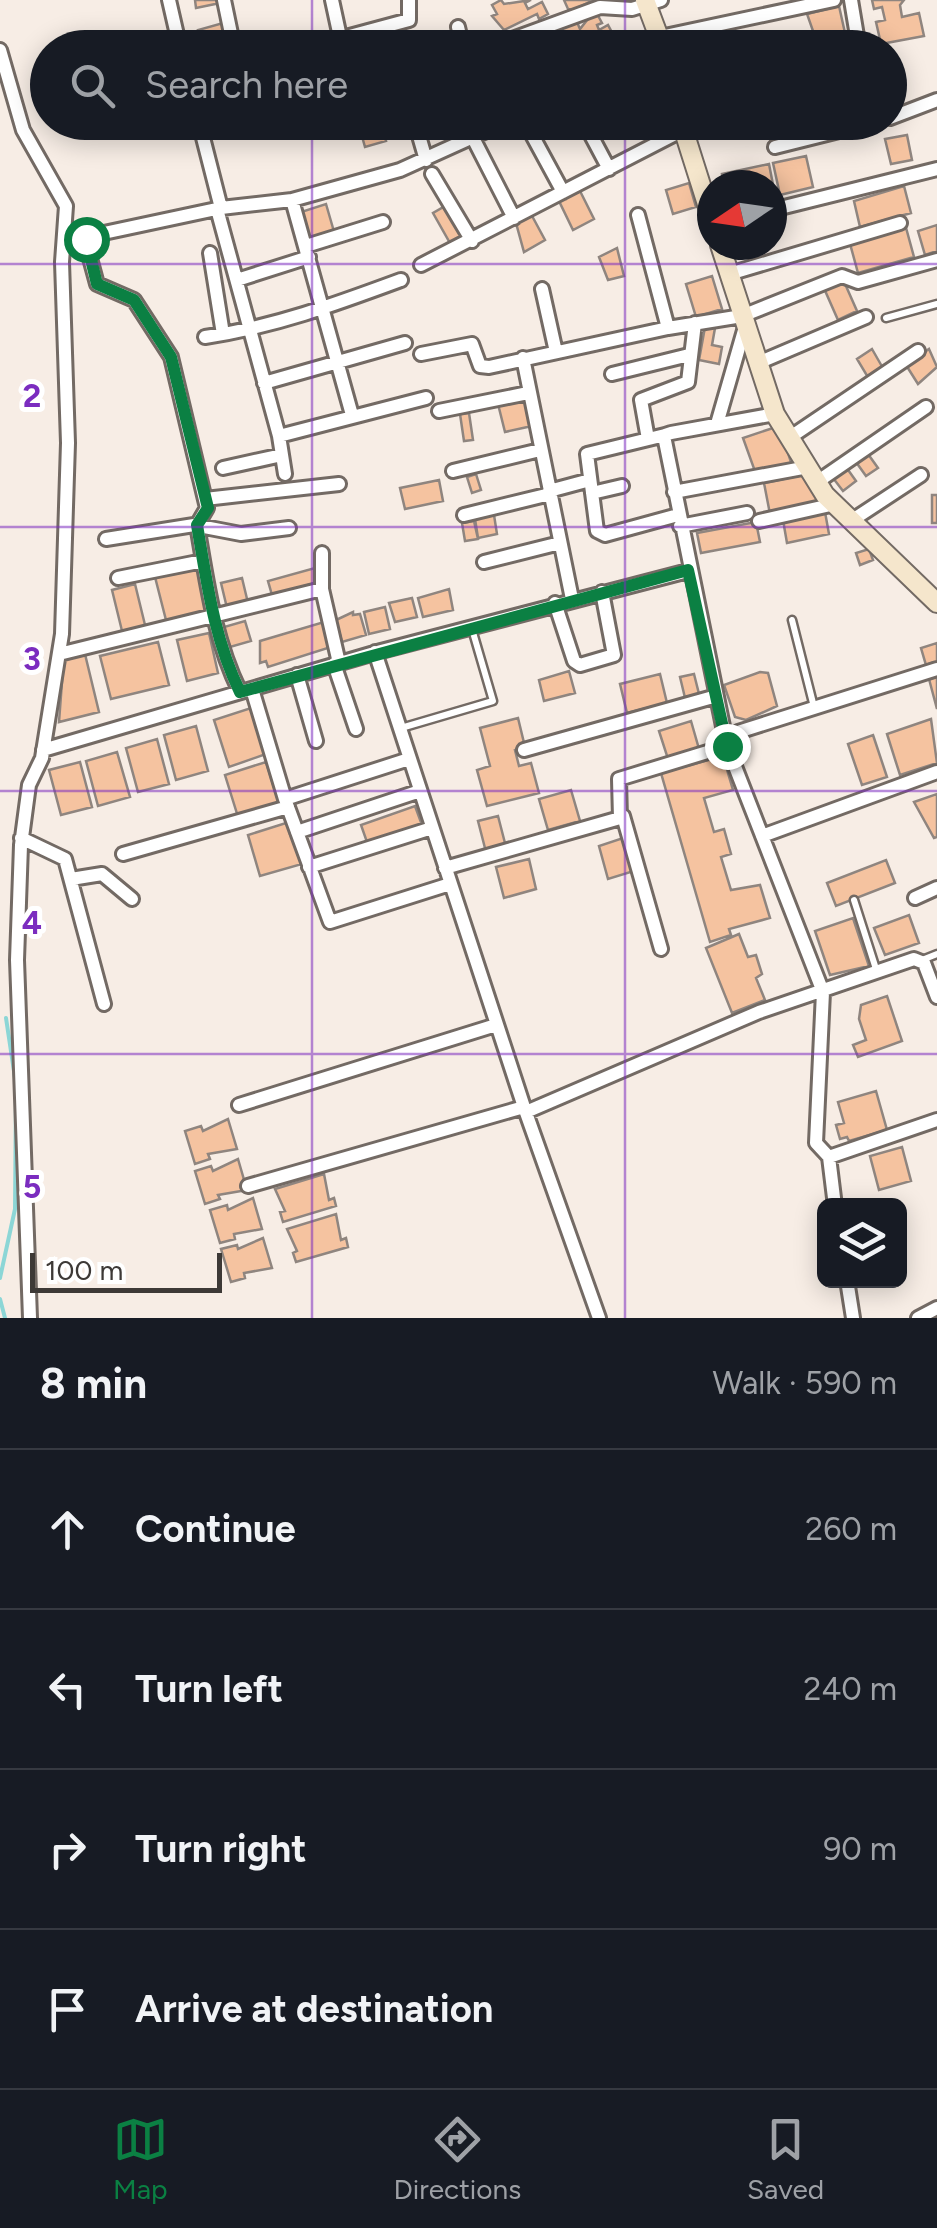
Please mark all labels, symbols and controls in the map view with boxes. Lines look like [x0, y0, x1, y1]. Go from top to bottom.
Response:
search box [30, 30, 907, 140]
icon: search [65, 58, 120, 113]
text: Search here [145, 62, 348, 108]
north arrow [697, 170, 787, 260]
route start [64, 217, 110, 263]
text: 2 [23, 377, 41, 415]
text: 3 [23, 640, 41, 678]
route end [705, 724, 751, 770]
text: 4 [22, 904, 42, 942]
text: 5 [23, 1168, 41, 1206]
map controls [817, 1198, 907, 1288]
button: layers [817, 1198, 907, 1288]
scale bar [30, 1248, 222, 1292]
text: 100 m [45, 1253, 123, 1287]
text: 8 min [40, 1358, 147, 1409]
text: Walk · 590 m [713, 1364, 897, 1402]
icon: ahead [40, 1502, 95, 1557]
text: Continue [135, 1506, 296, 1552]
text: 260 m [805, 1510, 897, 1548]
icon: left [40, 1662, 95, 1717]
text: Turn left [135, 1666, 283, 1712]
text: 240 m [804, 1670, 897, 1708]
icon: right [40, 1822, 95, 1877]
text: Turn right [135, 1826, 307, 1872]
text: 90 m [823, 1830, 897, 1868]
icon: arrive [40, 1982, 95, 2037]
text: Arrive at destination [135, 1986, 493, 2032]
tab: Map [113, 2112, 168, 2206]
tab: Directions [394, 2112, 521, 2206]
tab: Saved [747, 2112, 824, 2206]

